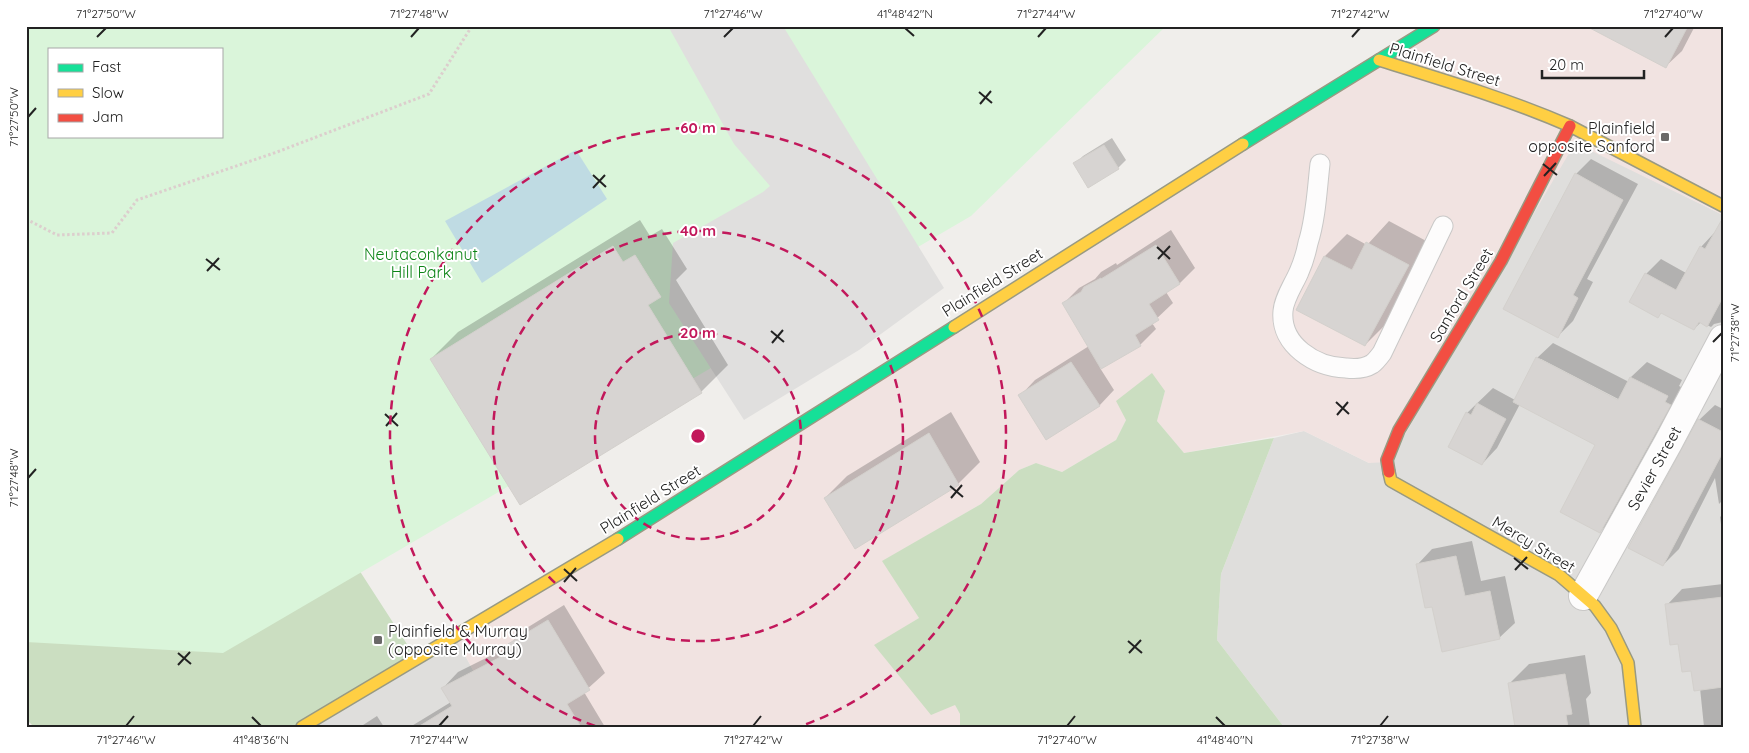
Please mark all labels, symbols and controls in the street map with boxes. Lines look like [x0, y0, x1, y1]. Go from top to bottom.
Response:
text: 71°27'50"W [76, 6, 136, 21]
text: 71°27'48"W [389, 6, 449, 21]
text: 71°27'46"W [703, 6, 763, 21]
text: 41°48'42"N [877, 6, 933, 21]
text: 71°27'44"W [1017, 6, 1076, 21]
text: 71°27'42"W [1330, 6, 1390, 21]
text: 71°27'40"W [1643, 6, 1703, 21]
street label: Plainfield Street [1387, 38, 1503, 90]
legend [48, 48, 222, 138]
scale bar [1542, 48, 1644, 80]
text: 20 m [1549, 55, 1584, 74]
text: Fast [92, 57, 121, 76]
text: Slow [92, 83, 124, 102]
text: 71°27'50"W [6, 87, 21, 147]
text: Jam [92, 107, 123, 126]
text: 60 m [680, 118, 716, 137]
place label: Plainfield opposite Sanford [1528, 118, 1655, 156]
marker: Plainfield opposite Sanford [1659, 131, 1671, 143]
text: 40 m [680, 221, 716, 240]
street label: Plainfield Street [938, 243, 1046, 321]
park label: Neutaconkanut Hill Park [364, 244, 478, 282]
street label: Sanford Street [1425, 244, 1497, 346]
text: 71°27'38"W [1727, 303, 1742, 363]
text: 20 m [680, 323, 716, 342]
street label: Sevier Street [1623, 422, 1685, 514]
centre of rings [689, 427, 707, 445]
text: 71°27'48"W [6, 448, 21, 508]
street label: Plainfield Street [596, 460, 704, 538]
street label: Mercy Street [1489, 511, 1579, 577]
place label: Plainfield & Murray (opposite Murray) [388, 621, 528, 659]
marker: Plainfield & Murray (opposite Murray) [372, 634, 384, 646]
text: 71°27'46"W [96, 732, 156, 747]
text: 41°48'36"N [233, 732, 289, 747]
text: 71°27'44"W [410, 732, 469, 747]
text: 71°27'42"W [723, 732, 783, 747]
text: 71°27'40"W [1037, 732, 1097, 747]
text: 41°48'40"N [1197, 732, 1253, 747]
text: 71°27'38"W [1350, 732, 1410, 747]

